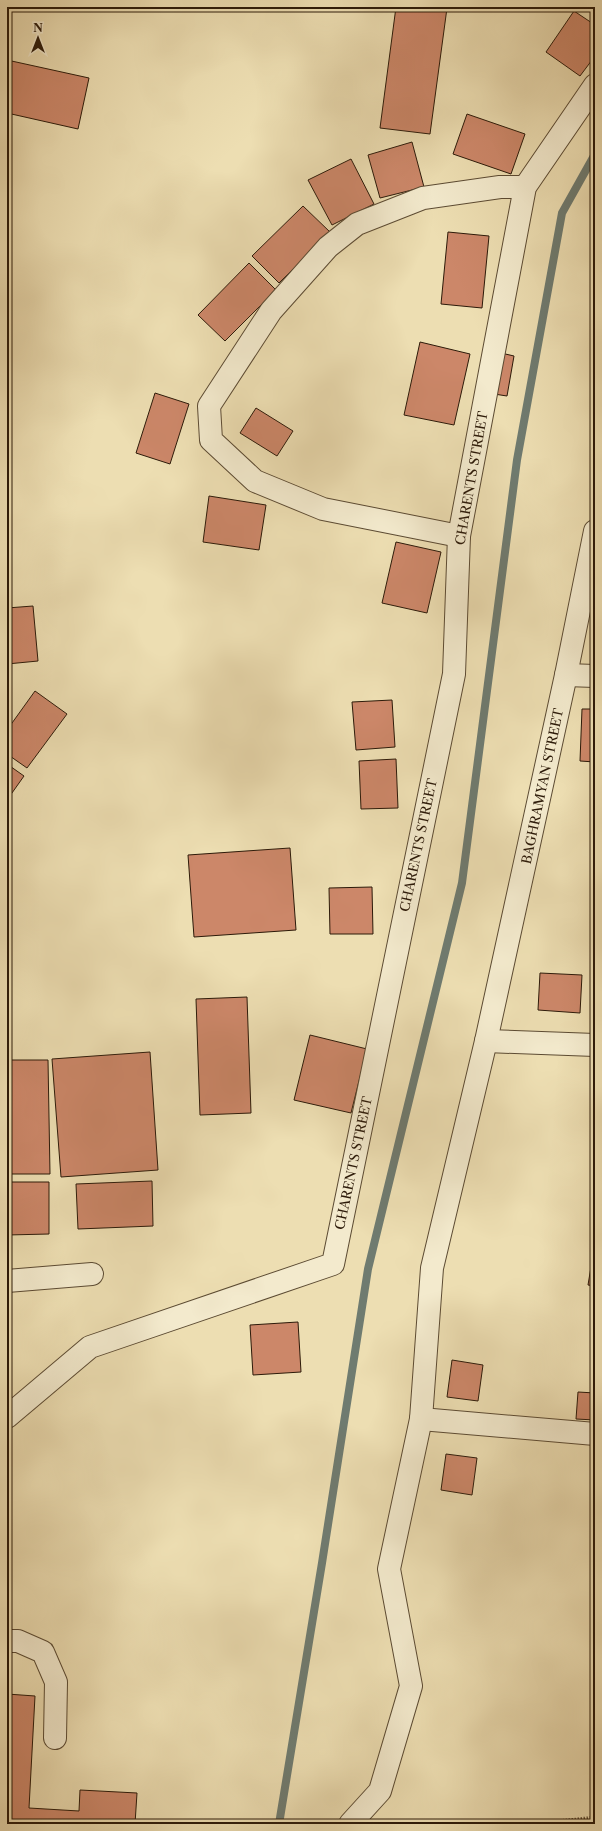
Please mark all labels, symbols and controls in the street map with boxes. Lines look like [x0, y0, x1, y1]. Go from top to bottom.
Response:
north arrow [18, 18, 58, 58]
text: N [33, 21, 43, 35]
street label: CHARENTS STREET [451, 410, 491, 546]
street label: BAGHRAMYAN STREET [518, 706, 566, 865]
street label: CHARENTS STREET [396, 777, 440, 913]
street label: CHARENTS STREET [331, 1095, 375, 1231]

